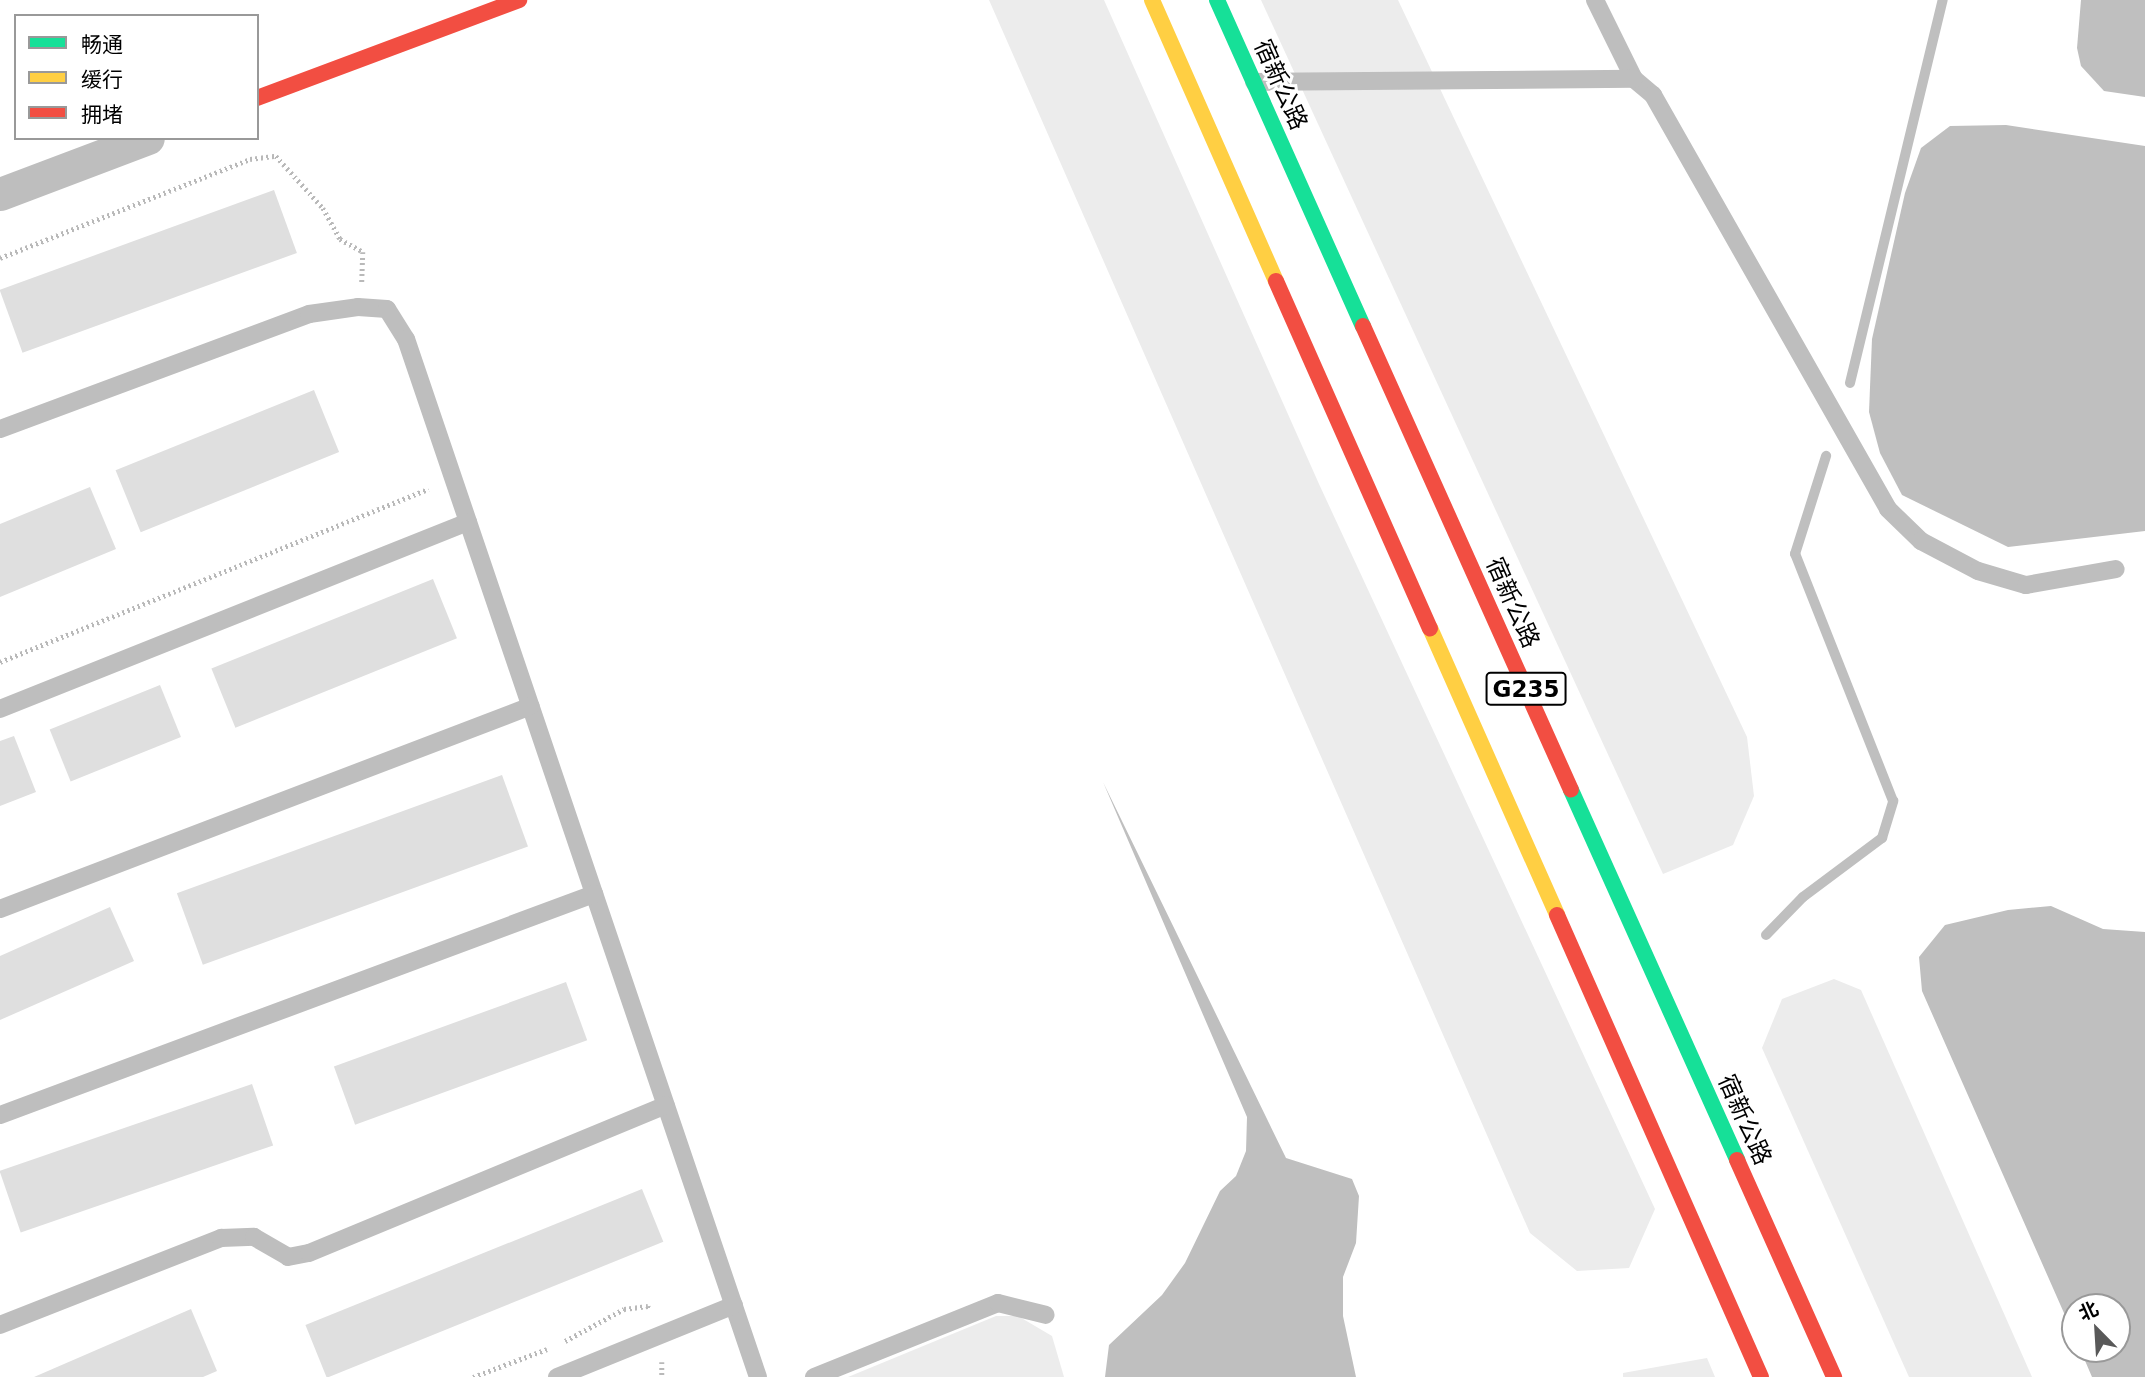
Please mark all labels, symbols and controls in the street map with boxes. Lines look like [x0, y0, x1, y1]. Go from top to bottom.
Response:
legend [14, 14, 259, 140]
text: 畅通 [81, 33, 123, 57]
street label: 宿新公路 [1247, 35, 1313, 135]
text: 缓行 [81, 68, 123, 92]
text: 拥堵 [81, 103, 123, 127]
street label: 宿新公路 [1479, 553, 1545, 653]
road number: G235 [1484, 670, 1568, 708]
street label: 宿新公路 [1711, 1070, 1777, 1170]
north arrow [2061, 1293, 2131, 1363]
text: 北 [2075, 1297, 2101, 1325]

